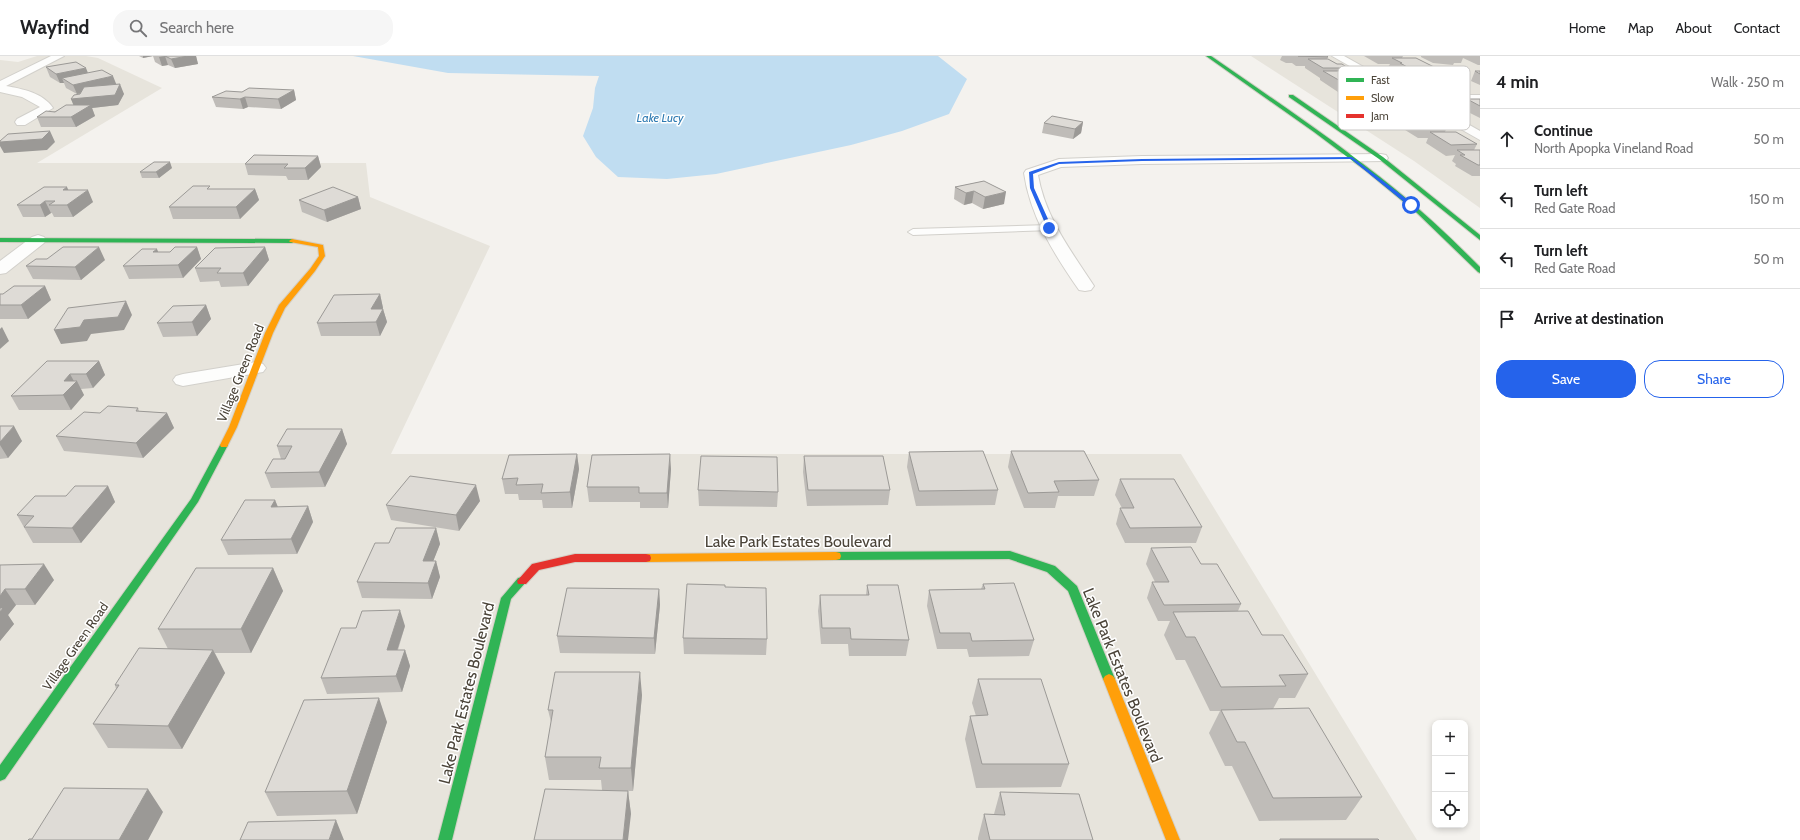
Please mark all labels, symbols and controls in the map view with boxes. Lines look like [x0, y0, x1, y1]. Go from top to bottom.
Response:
search box [113, 10, 393, 46]
text: Wayfind [20, 16, 89, 39]
icon: search [127, 17, 149, 39]
text: Search here [159, 19, 234, 37]
text: Home [1569, 19, 1606, 37]
text: Map [1628, 19, 1653, 37]
text: About [1675, 19, 1712, 37]
text: Contact [1734, 19, 1780, 37]
legend [1338, 66, 1470, 130]
text: 4 min [1496, 72, 1539, 92]
text: Fast [1371, 73, 1390, 87]
text: Walk · 250 m [1711, 74, 1784, 90]
text: Slow [1371, 91, 1394, 105]
text: Jam [1370, 109, 1389, 123]
water label: Lake Lucy [637, 110, 684, 125]
text: Continue [1534, 122, 1593, 140]
icon: ahead [1496, 128, 1518, 150]
text: 50 m [1754, 131, 1784, 147]
text: North Apopka Vineland Road [1534, 140, 1693, 156]
text: Turn left [1534, 182, 1588, 200]
icon: left [1496, 188, 1518, 210]
text: 150 m [1749, 191, 1784, 207]
route start [1402, 196, 1420, 214]
text: Red Gate Road [1534, 200, 1615, 216]
route end [1040, 219, 1058, 237]
text: Turn left [1534, 242, 1588, 260]
icon: left [1496, 248, 1518, 270]
text: 50 m [1754, 251, 1784, 267]
text: Red Gate Road [1534, 260, 1615, 276]
icon: arrive [1496, 308, 1518, 330]
text: Arrive at destination [1534, 310, 1664, 328]
street label: Village Green Road [213, 322, 267, 424]
button: Save [1496, 360, 1636, 398]
button: Share [1644, 360, 1784, 398]
street label: Lake Park Estates Boulevard [705, 532, 891, 551]
street label: Lake Park Estates Boulevard [1079, 585, 1166, 765]
street label: Village Green Road [39, 599, 111, 693]
street label: Lake Park Estates Boulevard [435, 600, 498, 786]
map controls [1432, 720, 1468, 828]
button: + [1432, 720, 1468, 756]
button: − [1432, 756, 1468, 792]
button: locate [1432, 792, 1468, 828]

